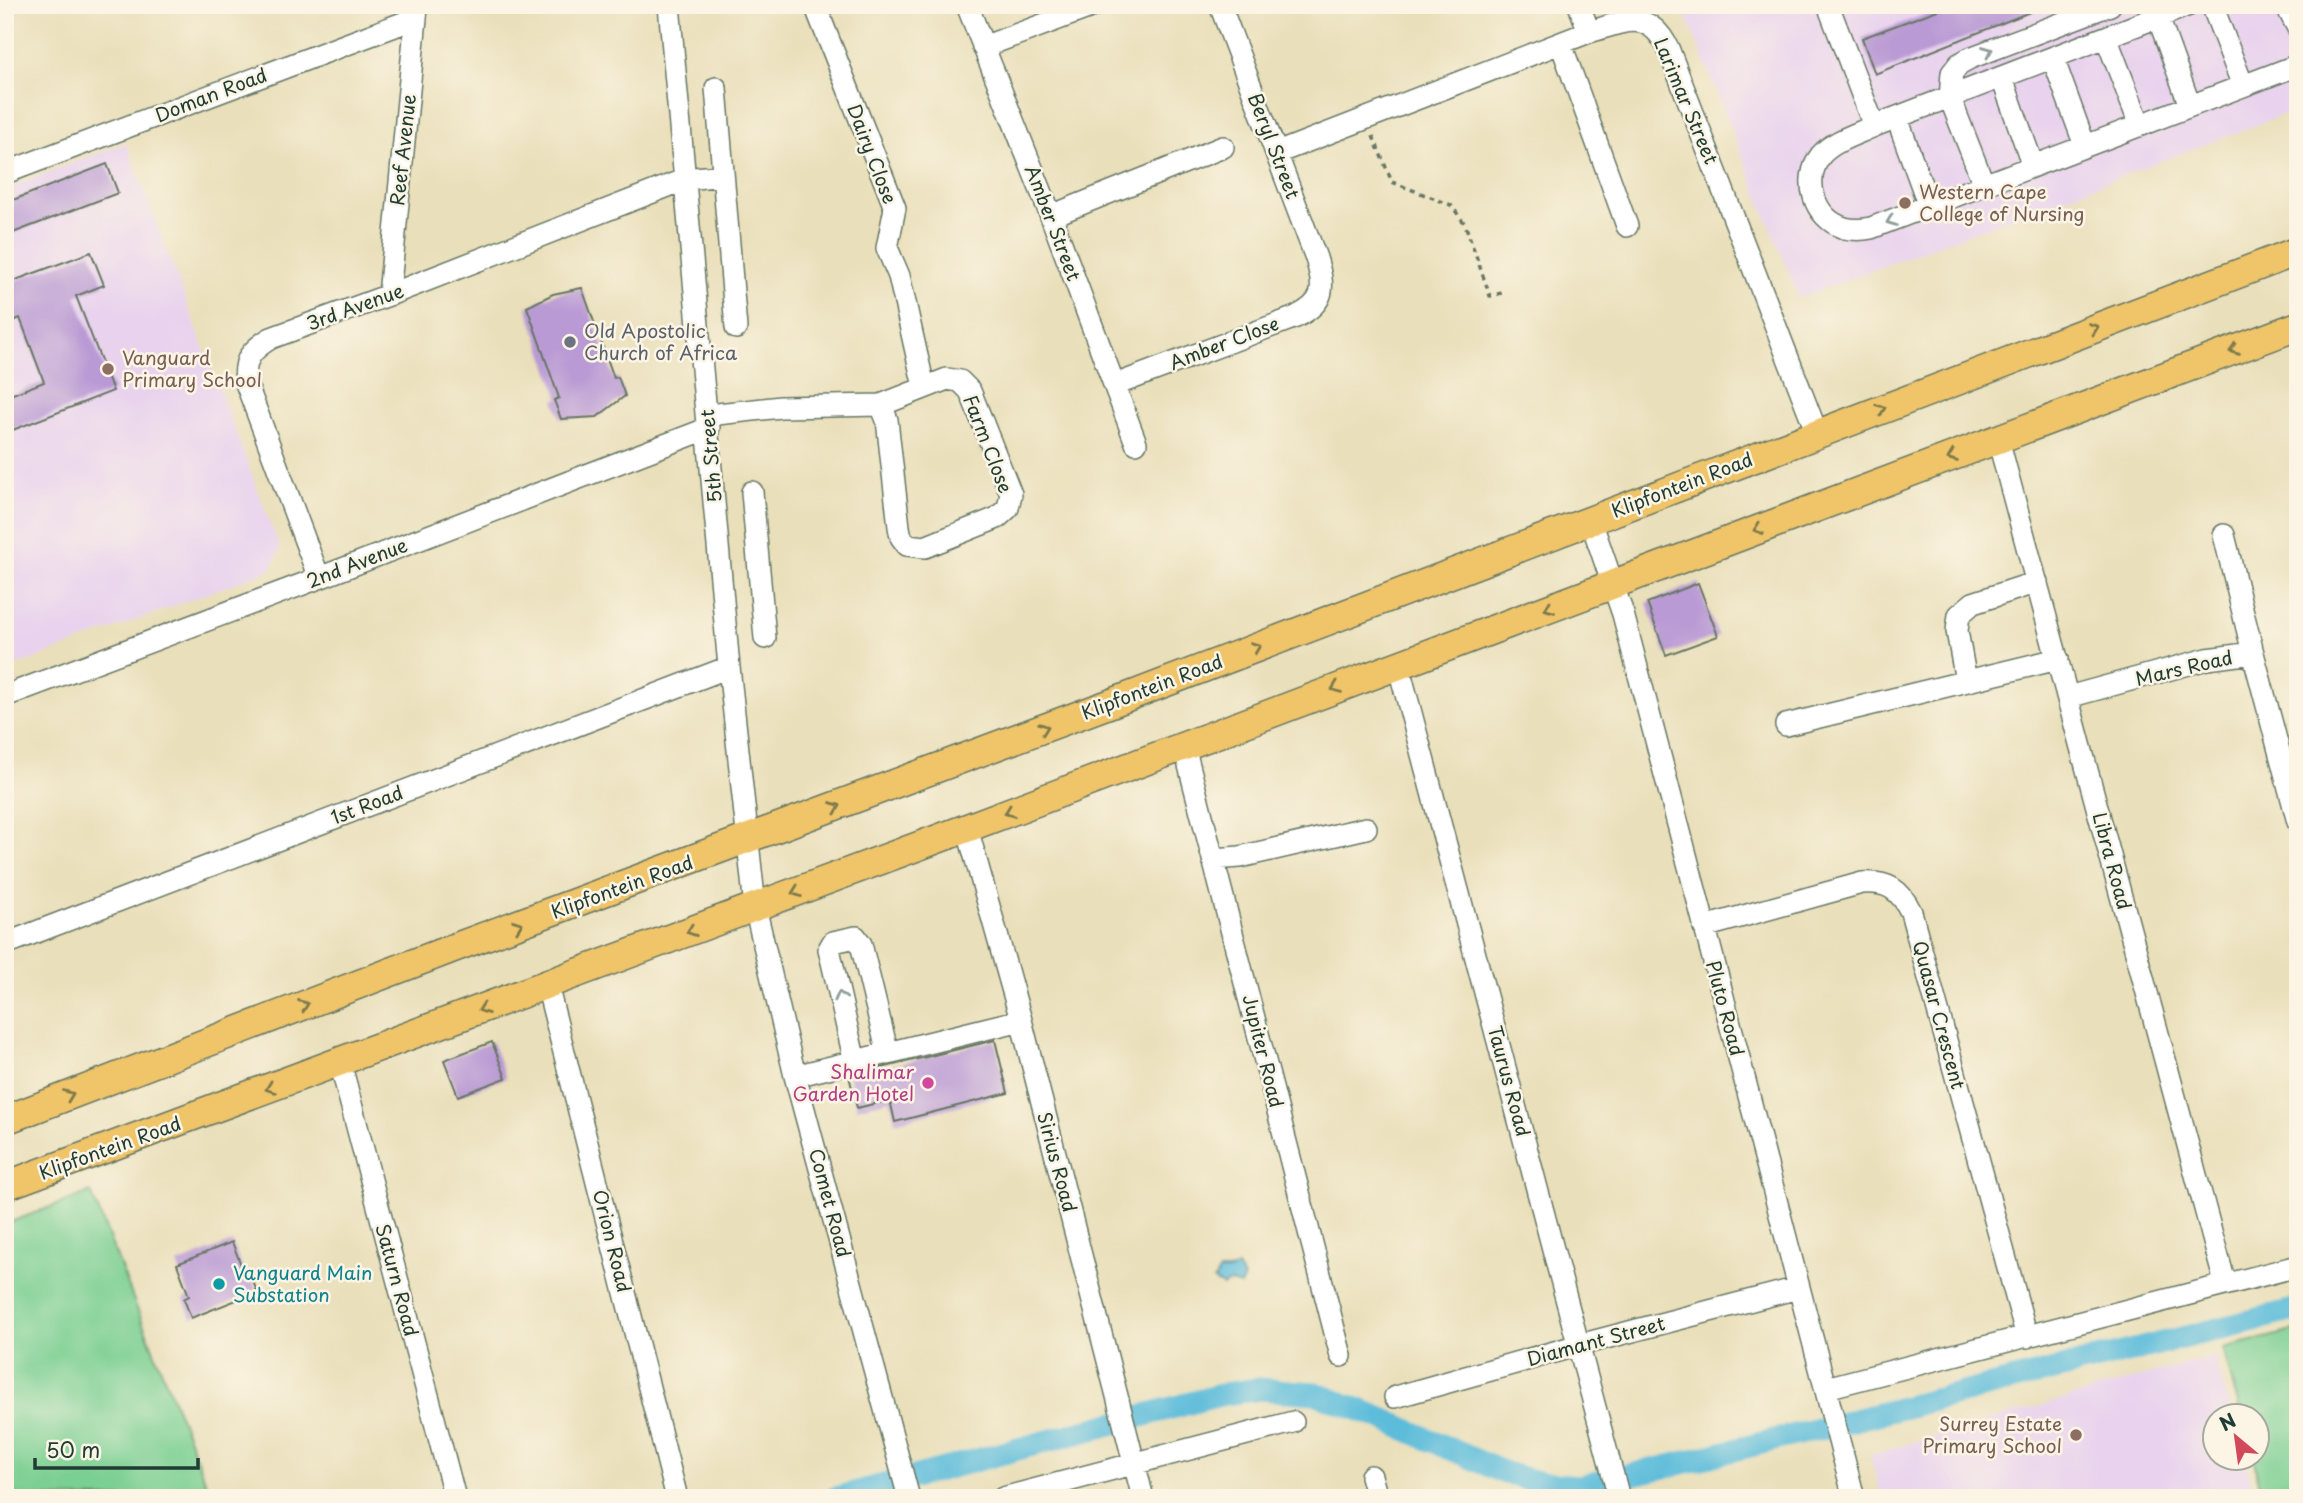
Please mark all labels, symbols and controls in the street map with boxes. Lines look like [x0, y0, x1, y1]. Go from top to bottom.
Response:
street label: Larimar Street [1648, 33, 1726, 168]
one-way arrow [1981, 46, 1993, 60]
street label: Doman Road [151, 60, 271, 128]
street label: Beryl Street [1242, 89, 1308, 203]
street label: Reef Avenue [382, 93, 422, 207]
street label: Dairy Close [841, 100, 905, 208]
street label: Amber Street [1019, 161, 1089, 285]
place label: Western Cape College of Nursing [1919, 177, 2084, 227]
marker: Western Cape College of Nursing [1897, 195, 1913, 211]
one-way arrow [1885, 212, 1897, 226]
street label: 3rd Avenue [302, 276, 407, 337]
street label: Amber Close [1165, 308, 1282, 376]
place label: Old Apostolic Church of Africa [584, 316, 738, 366]
one-way arrow [2087, 322, 2099, 336]
marker: Old Apostolic Church of Africa [562, 334, 578, 350]
one-way arrow [2228, 342, 2240, 356]
place label: Vanguard Primary School [122, 343, 262, 393]
marker: Vanguard Primary School [100, 361, 116, 377]
street label: Farm Close [957, 390, 1021, 497]
one-way arrow [1875, 403, 1887, 417]
street label: 5th Street [692, 408, 728, 504]
street label: Klipfontein Road [1607, 444, 1756, 524]
one-way arrow [1947, 448, 1959, 462]
one-way arrow [1753, 521, 1765, 535]
street label: 2nd Avenue [302, 530, 411, 594]
one-way arrow [1544, 600, 1556, 614]
one-way arrow [1250, 642, 1262, 656]
street label: Mars Road [2132, 642, 2235, 692]
street label: Klipfontein Road [1077, 646, 1226, 726]
one-way arrow [1331, 680, 1343, 694]
one-way arrow [1037, 723, 1049, 737]
street label: 1st Road [326, 777, 407, 831]
one-way arrow [829, 801, 841, 815]
one-way arrow [1003, 804, 1015, 818]
street label: Libra Road [2087, 809, 2139, 913]
street label: Klipfontein Road [547, 847, 697, 925]
one-way arrow [790, 884, 802, 898]
one-way arrow [511, 919, 523, 933]
one-way arrow [685, 923, 697, 937]
street label: Quasar Crescent [1907, 937, 1973, 1092]
street label: Pluto Road [1700, 957, 1752, 1059]
one-way arrow [833, 990, 848, 1002]
street label: Jupiter Road [1236, 991, 1291, 1110]
one-way arrow [298, 1000, 310, 1014]
one-way arrow [478, 1000, 490, 1014]
street label: Taurus Road [1482, 1022, 1538, 1139]
place label: Shalimar Garden Hotel [793, 1057, 914, 1107]
marker: Shalimar Garden Hotel [920, 1075, 936, 1091]
one-way arrow [264, 1080, 277, 1094]
one-way arrow [62, 1090, 74, 1104]
street label: Klipfontein Road [35, 1108, 185, 1186]
street label: Sirius Road [1031, 1109, 1085, 1215]
street label: Comet Road [803, 1145, 859, 1260]
street label: Orion Road [587, 1186, 639, 1295]
street label: Saturn Road [369, 1220, 426, 1339]
place label: Vanguard Main Substation [233, 1258, 373, 1308]
marker: Vanguard Main Substation [211, 1276, 227, 1292]
street label: Diamant Street [1524, 1308, 1668, 1372]
north arrow [2202, 1402, 2272, 1472]
text: N [2214, 1405, 2241, 1437]
place label: Surrey Estate Primary School [1922, 1409, 2062, 1459]
scale bar [35, 1426, 198, 1470]
marker: Surrey Estate Primary School [2068, 1427, 2084, 1443]
text: 50 m [46, 1433, 100, 1465]

